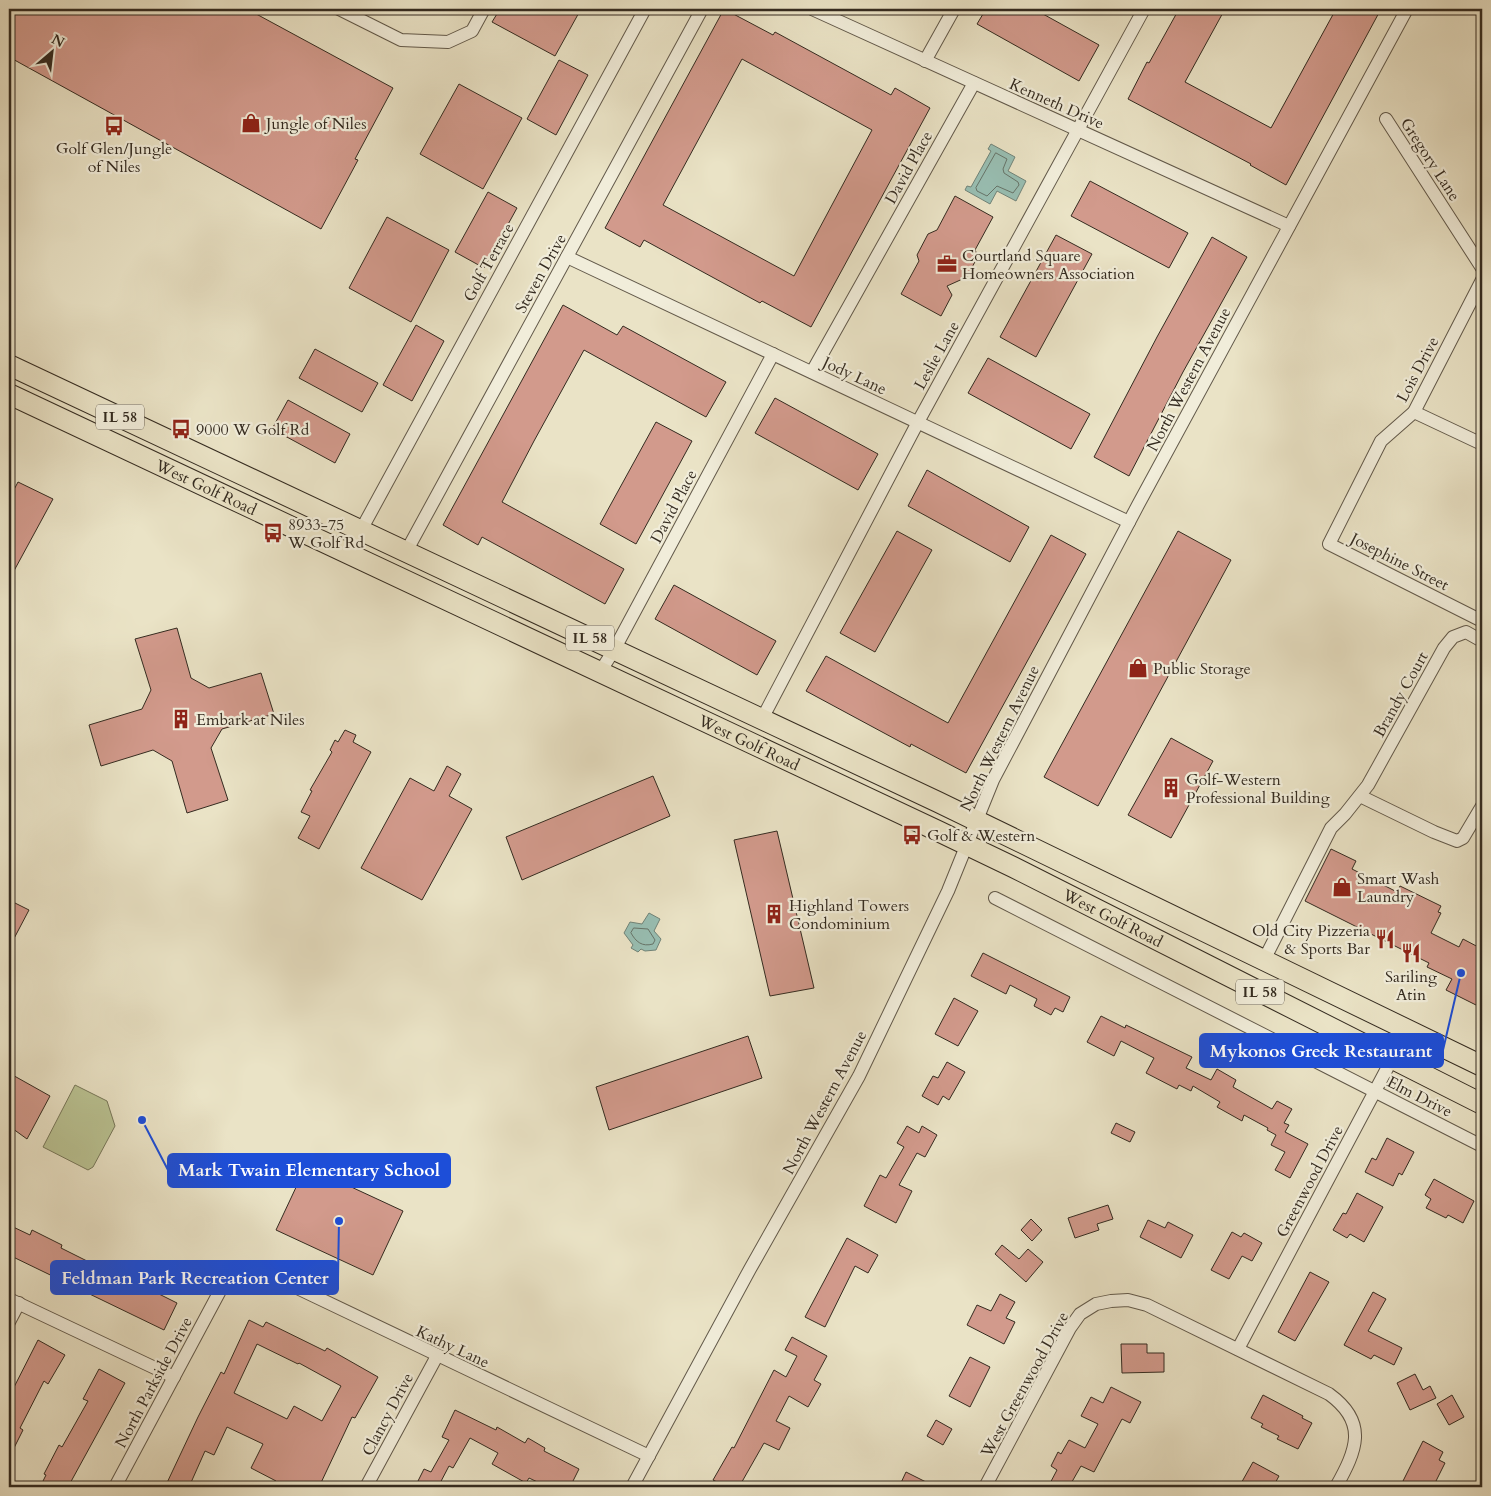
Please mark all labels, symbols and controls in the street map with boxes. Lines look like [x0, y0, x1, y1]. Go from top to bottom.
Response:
north arrow [28, 28, 78, 78]
text: N [48, 30, 68, 52]
street label: Kenneth Drive [1006, 73, 1107, 135]
shop icon: Jungle of Niles [240, 112, 262, 134]
place label: Jungle of Niles [264, 113, 367, 135]
street label: Gregory Lane [1395, 114, 1465, 205]
bus stop icon: Golf Glen/Jungle of Niles [103, 115, 125, 137]
street label: David Place [880, 127, 938, 208]
place label: Golf Glen/Jungle of Niles [56, 138, 172, 178]
street label: Golf Terrace [458, 219, 520, 306]
street label: Steven Drive [510, 230, 572, 317]
place label: Courtland Square Homeowners Association [962, 245, 1135, 285]
office icon: Courtland Square Homeowners Association [936, 253, 958, 275]
street label: North Western Avenue [1142, 304, 1236, 455]
street label: Leslie Lane [909, 317, 965, 394]
street label: Lois Drive [1391, 333, 1444, 406]
street label: Jody Lane [817, 351, 890, 400]
road number: IL 58 [96, 404, 144, 430]
bus stop icon: 9000 W Golf Rd [170, 418, 192, 440]
place label: 9000 W Golf Rd [196, 419, 310, 441]
street label: West Golf Road [151, 454, 260, 521]
street label: David Place [645, 466, 702, 547]
place label: 8933-75 W Golf Rd [287, 514, 365, 554]
bus stop icon: 8933-75 W Golf Rd [262, 522, 284, 544]
street label: Josephine Street [1345, 527, 1452, 596]
road number: IL 58 [566, 626, 614, 650]
street label: Brandy Court [1368, 648, 1433, 741]
shop icon: Public Storage [1127, 657, 1149, 679]
place label: Public Storage [1153, 658, 1251, 680]
street label: North Western Avenue [955, 662, 1045, 815]
building icon: Embark at Niles [170, 708, 192, 730]
place label: Embark at Niles [196, 709, 305, 731]
street label: West Golf Road [694, 709, 803, 777]
place label: Golf-Western Professional Building [1186, 769, 1330, 809]
building icon: Golf-Western Professional Building [1160, 777, 1182, 799]
bus stop icon: Golf & Western [901, 824, 923, 846]
place label: Golf & Western [927, 825, 1035, 847]
place label: Smart Wash Laundry [1357, 868, 1440, 908]
shop icon: Smart Wash Laundry [1331, 876, 1353, 898]
street label: West Golf Road [1058, 884, 1167, 953]
place label: Highland Towers Condominium [789, 895, 909, 935]
building icon: Highland Towers Condominium [763, 903, 785, 925]
place label: Old City Pizzeria & Sports Bar [1252, 920, 1370, 960]
restaurant icon: Old City Pizzeria & Sports Bar [1374, 928, 1396, 950]
restaurant icon: Sariling Atin [1400, 942, 1422, 964]
place label: Sariling Atin [1385, 966, 1437, 1006]
road number: IL 58 [1236, 980, 1284, 1004]
street label: North Western Avenue [778, 1027, 872, 1178]
callout: Mykonos Greek Restaurant [1200, 1034, 1443, 1067]
text: Mykonos Greek Restaurant [1210, 1039, 1433, 1064]
street label: Elm Drive [1383, 1071, 1456, 1123]
street label: Greenwood Drive [1271, 1122, 1349, 1241]
callout: Mark Twain Elementary School [168, 1154, 450, 1187]
text: Mark Twain Elementary School [178, 1158, 440, 1183]
callout: Feldman Park Recreation Center [51, 1261, 338, 1294]
text: Feldman Park Recreation Center [61, 1266, 329, 1291]
street label: West Greenwood Drive [975, 1308, 1074, 1462]
street label: North Parkside Drive [110, 1313, 198, 1452]
street label: Kathy Lane [412, 1320, 493, 1373]
street label: Clancy Drive [357, 1369, 419, 1460]

